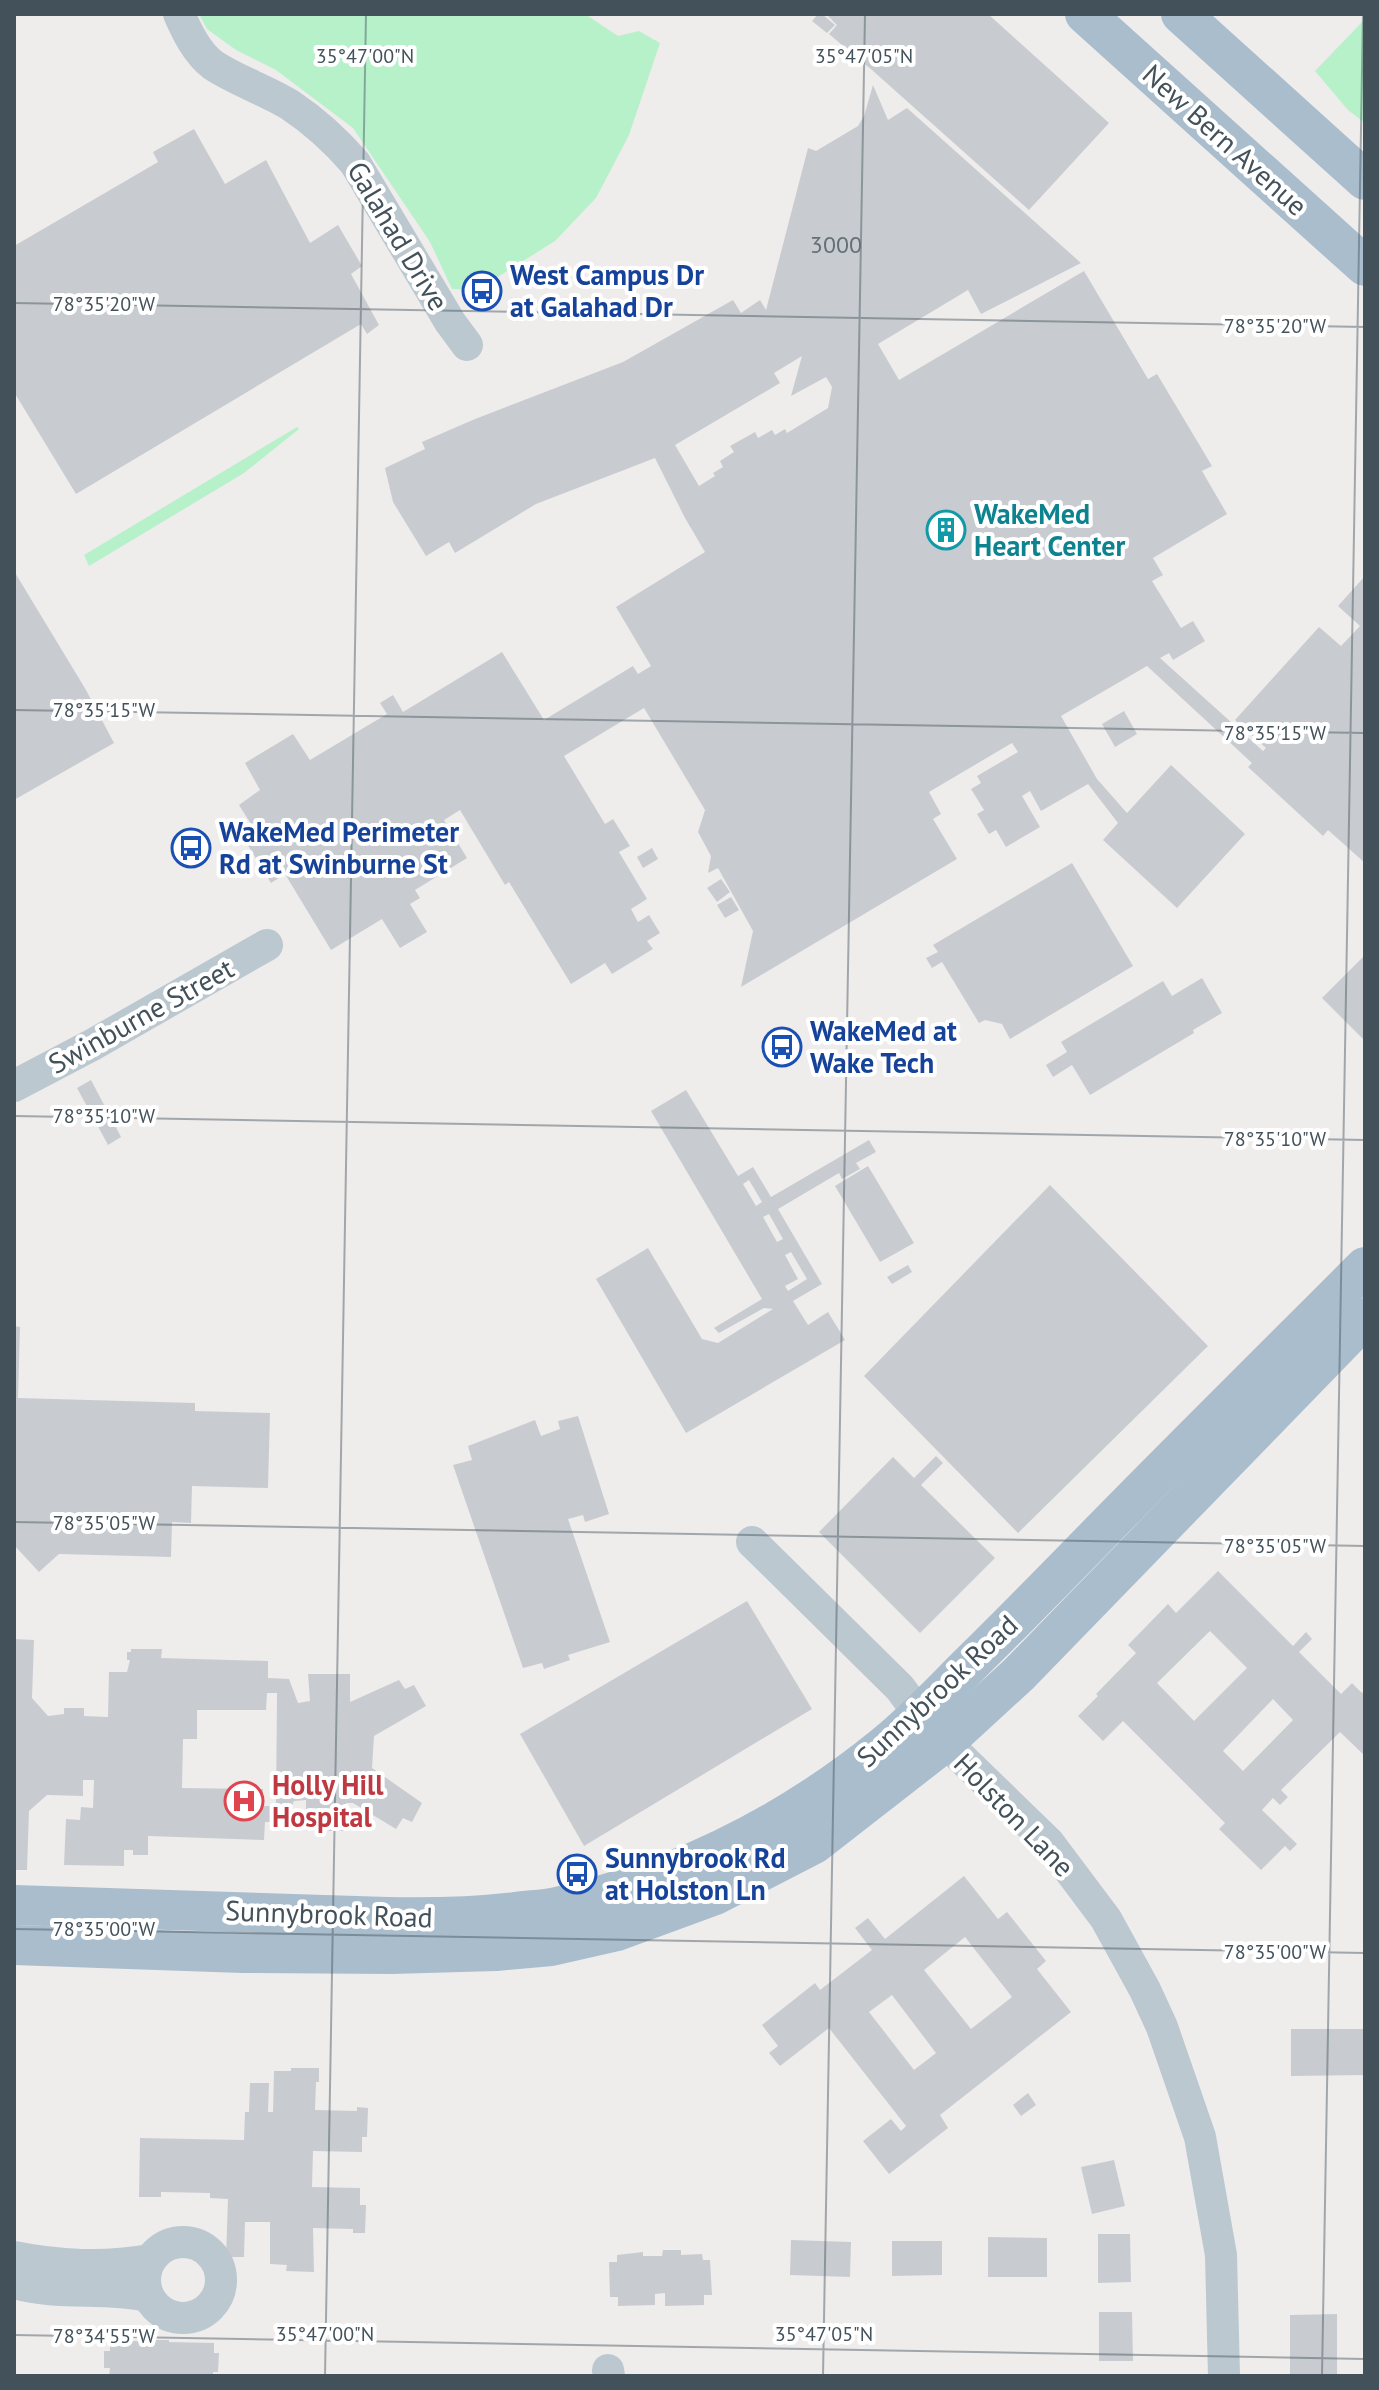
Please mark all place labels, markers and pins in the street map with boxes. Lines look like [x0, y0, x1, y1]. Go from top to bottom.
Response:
place label: West Campus Dr at Galahad Dr [510, 256, 704, 325]
bus stop icon: West Campus Dr at Galahad Dr [461, 270, 503, 312]
place label: WakeMed Heart Center [974, 495, 1125, 564]
building icon: WakeMed Heart Center [925, 509, 967, 551]
place label: WakeMed Perimeter Rd at Swinburne St [219, 813, 459, 882]
bus stop icon: WakeMed Perimeter Rd at Swinburne St [170, 827, 212, 869]
place label: WakeMed at Wake Tech [810, 1012, 957, 1081]
bus stop icon: WakeMed at Wake Tech [761, 1026, 803, 1068]
place label: Holly Hill Hospital [272, 1766, 384, 1835]
hospital icon: Holly Hill Hospital [223, 1780, 265, 1822]
place label: Sunnybrook Rd at Holston Ln [605, 1839, 786, 1908]
bus stop icon: Sunnybrook Rd at Holston Ln [556, 1853, 598, 1895]

